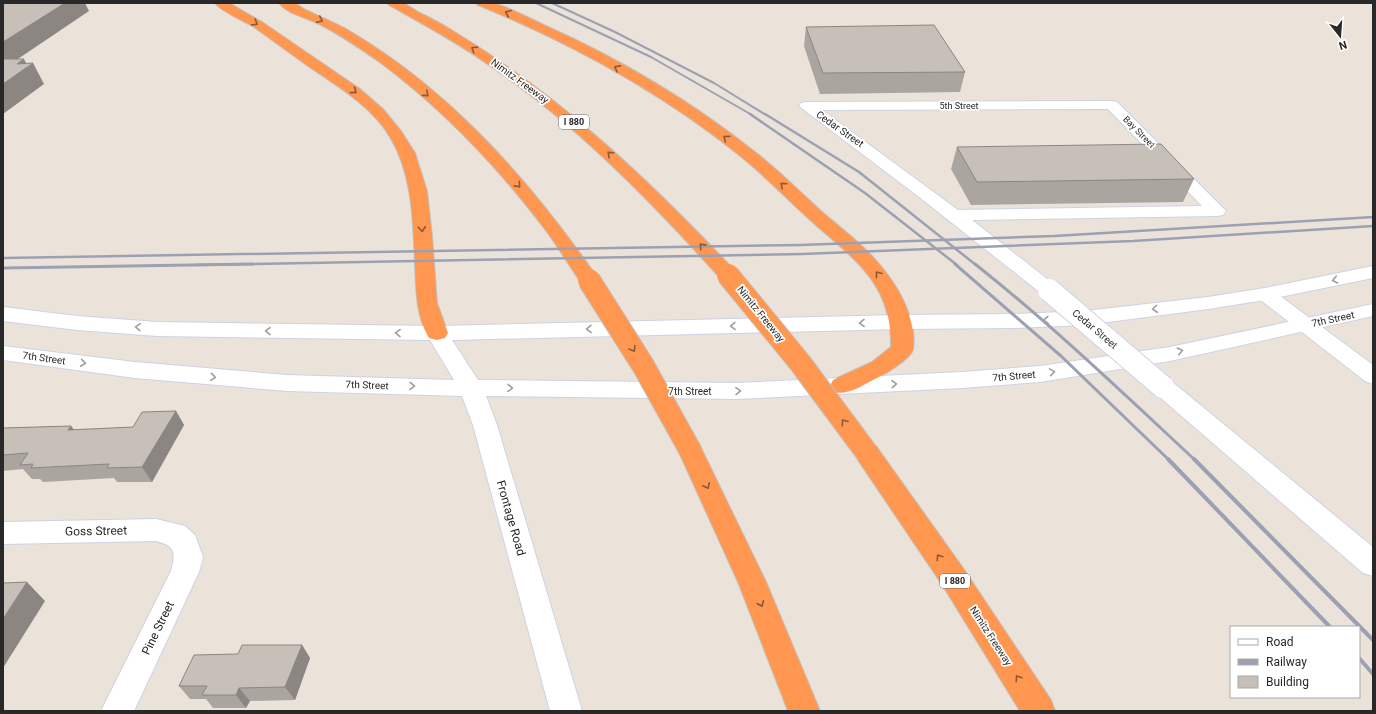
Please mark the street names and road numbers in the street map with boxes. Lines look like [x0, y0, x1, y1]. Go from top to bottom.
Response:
street label: Nimitz Freeway [489, 56, 551, 106]
street label: 5th Street [940, 101, 979, 111]
street label: Cedar Street [814, 109, 866, 149]
street label: Bay Street [1121, 114, 1157, 150]
road number: I 880 [559, 115, 589, 129]
street label: Nimitz Freeway [735, 284, 787, 344]
street label: Cedar Street [1070, 307, 1120, 351]
street label: 7th Street [1311, 309, 1355, 329]
street label: 7th Street [22, 350, 66, 366]
street label: 7th Street [992, 369, 1036, 383]
street label: 7th Street [345, 379, 389, 391]
street label: 7th Street [668, 386, 712, 397]
street label: Frontage Road [494, 479, 528, 557]
street label: Goss Street [65, 523, 127, 539]
road number: I 880 [940, 574, 970, 588]
street label: Pine Street [139, 599, 177, 657]
street label: Nimitz Freeway [968, 604, 1014, 668]

